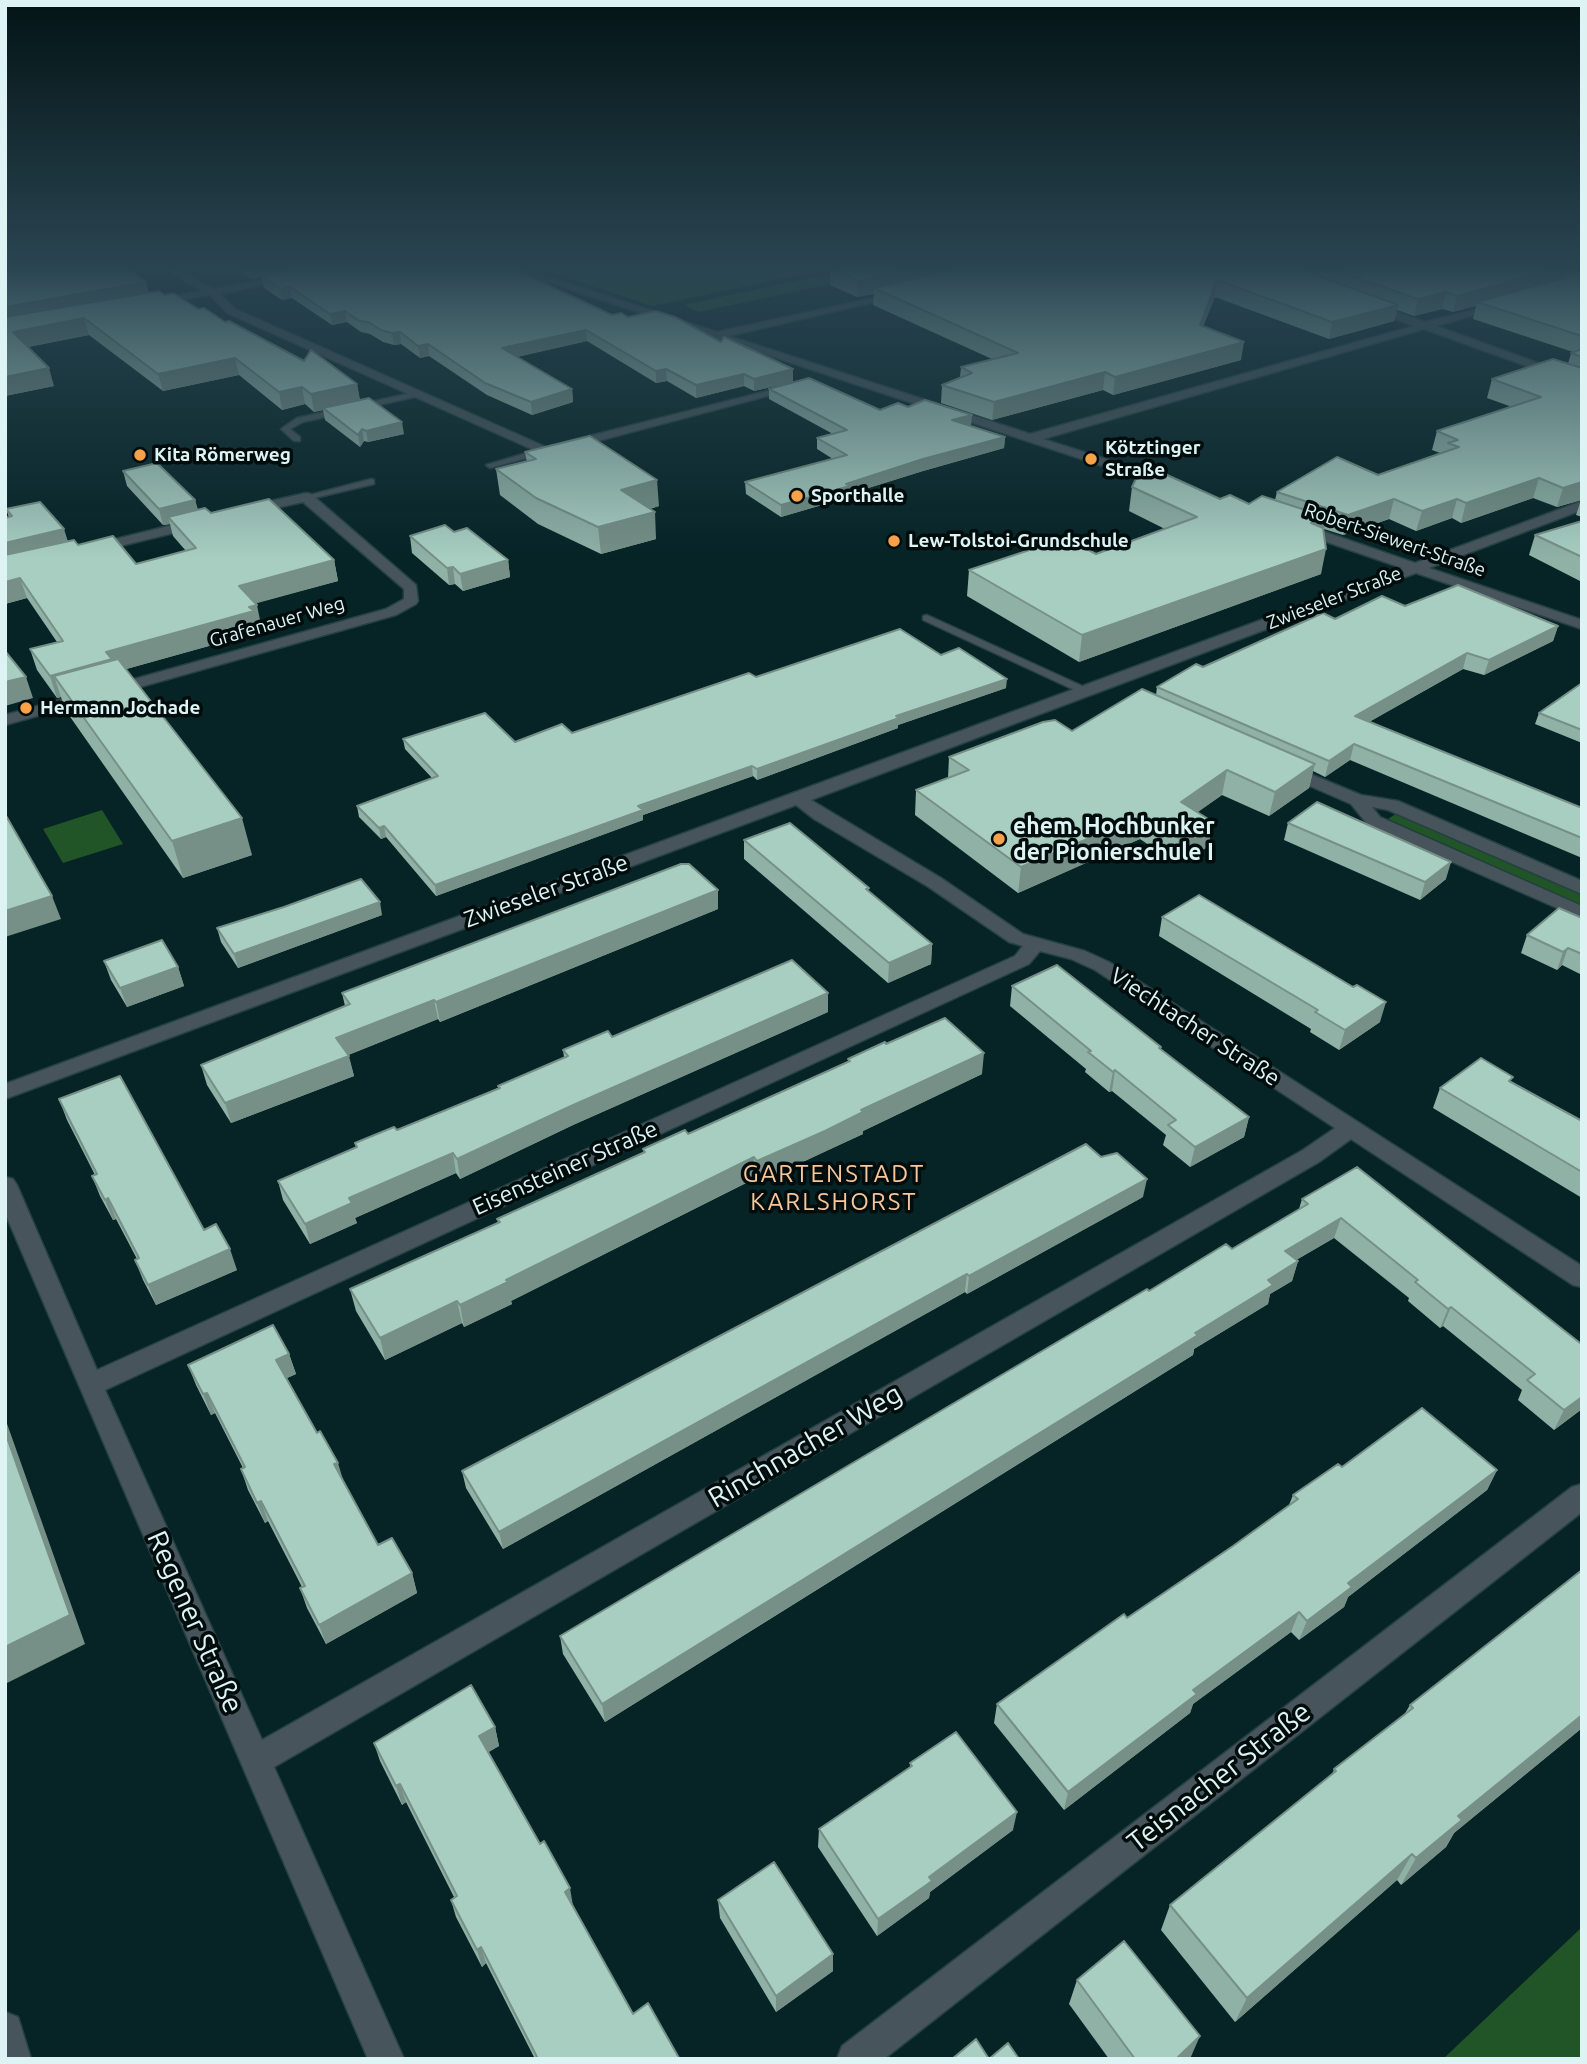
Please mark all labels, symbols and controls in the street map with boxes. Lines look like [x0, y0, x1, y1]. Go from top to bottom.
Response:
place label: Kötztinger Straße [1105, 437, 1200, 481]
place label: Kita Römerweg [154, 444, 291, 466]
marker: Kita Römerweg [132, 447, 148, 463]
marker: Kötztinger Straße [1083, 451, 1099, 467]
place label: Sporthalle [811, 485, 904, 507]
marker: Sporthalle [789, 488, 805, 504]
street label: Robert-Siewert-Straße [1301, 498, 1489, 582]
place label: Lew-Tolstoi-Grundschule [908, 530, 1129, 552]
marker: Lew-Tolstoi-Grundschule [886, 533, 902, 549]
street label: Zwieseler Straße [1263, 562, 1405, 634]
street label: Grafenauer Weg [207, 592, 347, 652]
place label: Hermann Jochade [40, 697, 200, 719]
marker: Hermann Jochade [18, 700, 34, 716]
place label: ehem. Hochbunker der Pionierschule I [1013, 812, 1215, 866]
marker: ehem. Hochbunker der Pionierschule I [991, 831, 1007, 847]
street label: Zwieseler Straße [460, 849, 632, 933]
street label: Viechtacher Straße [1105, 962, 1285, 1092]
street label: Eisensteiner Straße [468, 1115, 662, 1221]
district label: GARTENSTADT KARLSHORST [744, 1160, 924, 1216]
street label: Rinchnacher Weg [702, 1377, 908, 1515]
street label: Regener Straße [140, 1526, 250, 1718]
street label: Teisnacher Straße [1121, 1695, 1317, 1859]

